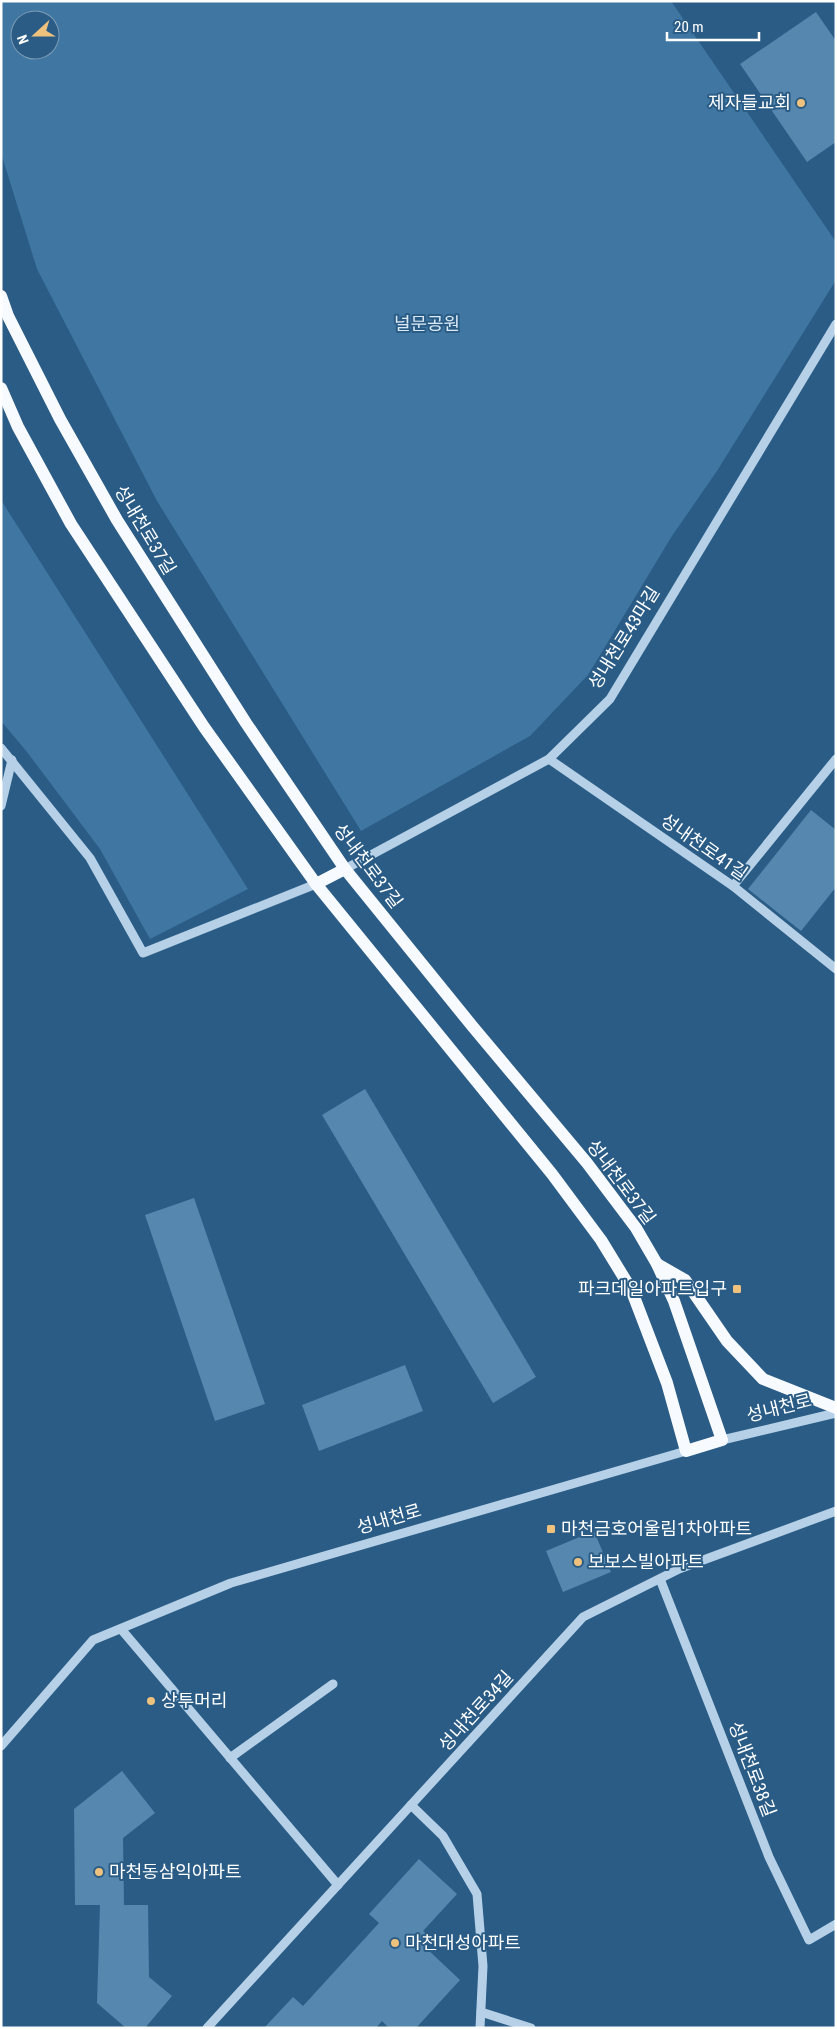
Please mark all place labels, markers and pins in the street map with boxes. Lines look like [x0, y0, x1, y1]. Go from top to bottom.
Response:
place label: 제자들교회 [708, 92, 791, 113]
marker: 제자들교회 [795, 97, 807, 109]
place label: 파크데일아파트입구 [578, 1278, 727, 1299]
marker: 파크데일아파트입구 [731, 1283, 743, 1295]
place label: 마천금호어울림1차아파트 [561, 1518, 752, 1539]
marker: 마천금호어울림1차아파트 [545, 1523, 557, 1535]
place label: 보보스빌아파트 [588, 1551, 704, 1572]
marker: 보보스빌아파트 [572, 1556, 584, 1568]
place label: 상투머리 [161, 1690, 227, 1711]
marker: 상투머리 [145, 1695, 157, 1707]
place label: 마천동삼익아파트 [109, 1861, 241, 1882]
marker: 마천동삼익아파트 [93, 1866, 105, 1878]
place label: 마천대성아파트 [405, 1932, 521, 1953]
marker: 마천대성아파트 [389, 1937, 401, 1949]

